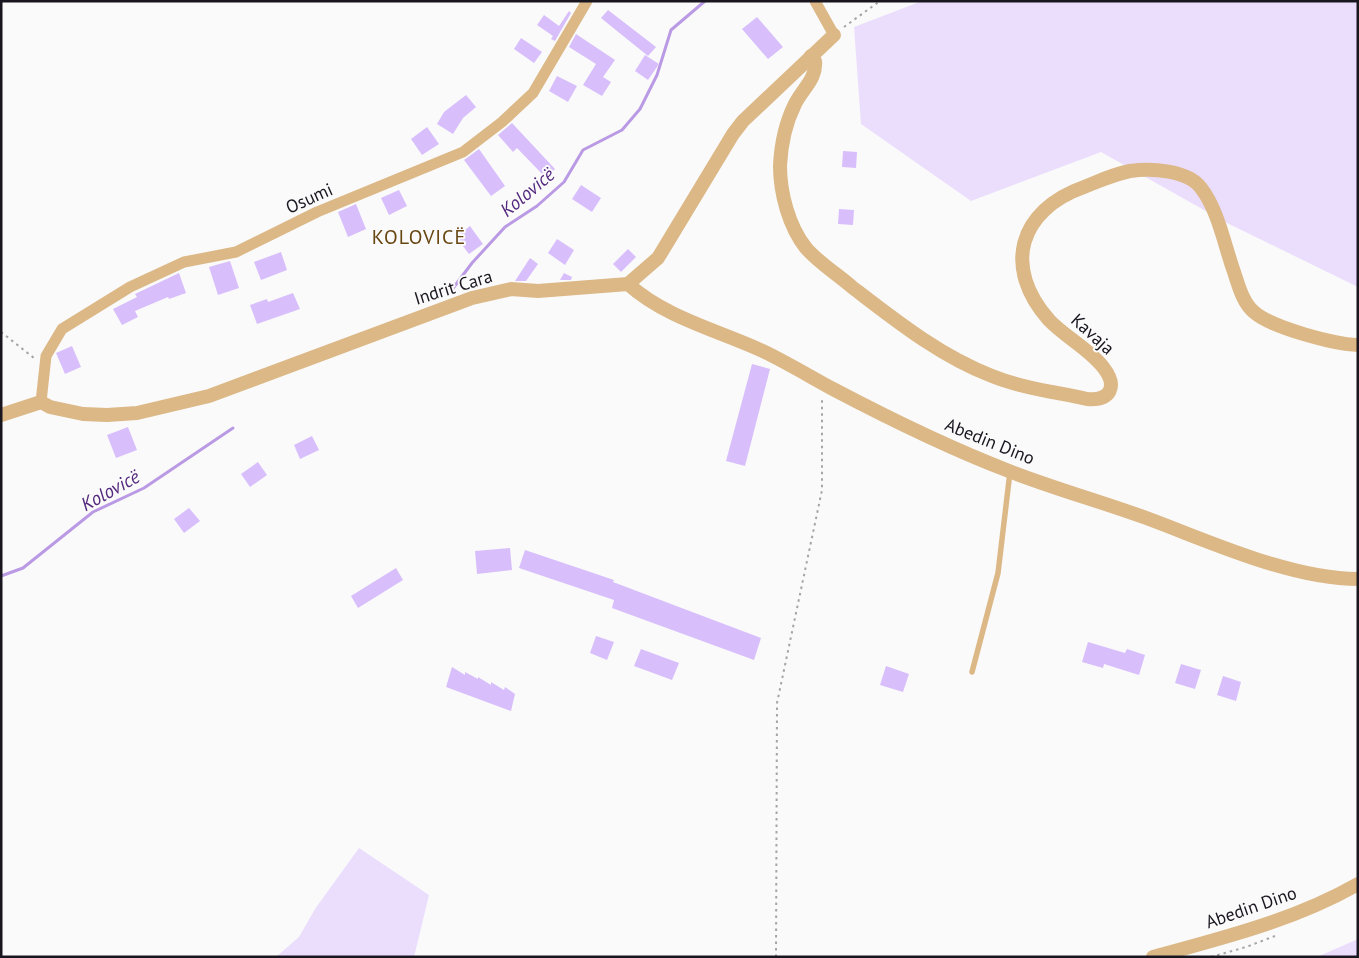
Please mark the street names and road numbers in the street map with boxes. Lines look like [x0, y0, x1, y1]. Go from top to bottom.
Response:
street label: Osumi [282, 178, 336, 218]
street label: Indrit Cara [411, 264, 495, 310]
street label: Kavaja [1066, 308, 1120, 360]
street label: Abedin Dino [942, 413, 1038, 469]
street label: Abedin Dino [1203, 881, 1299, 933]

